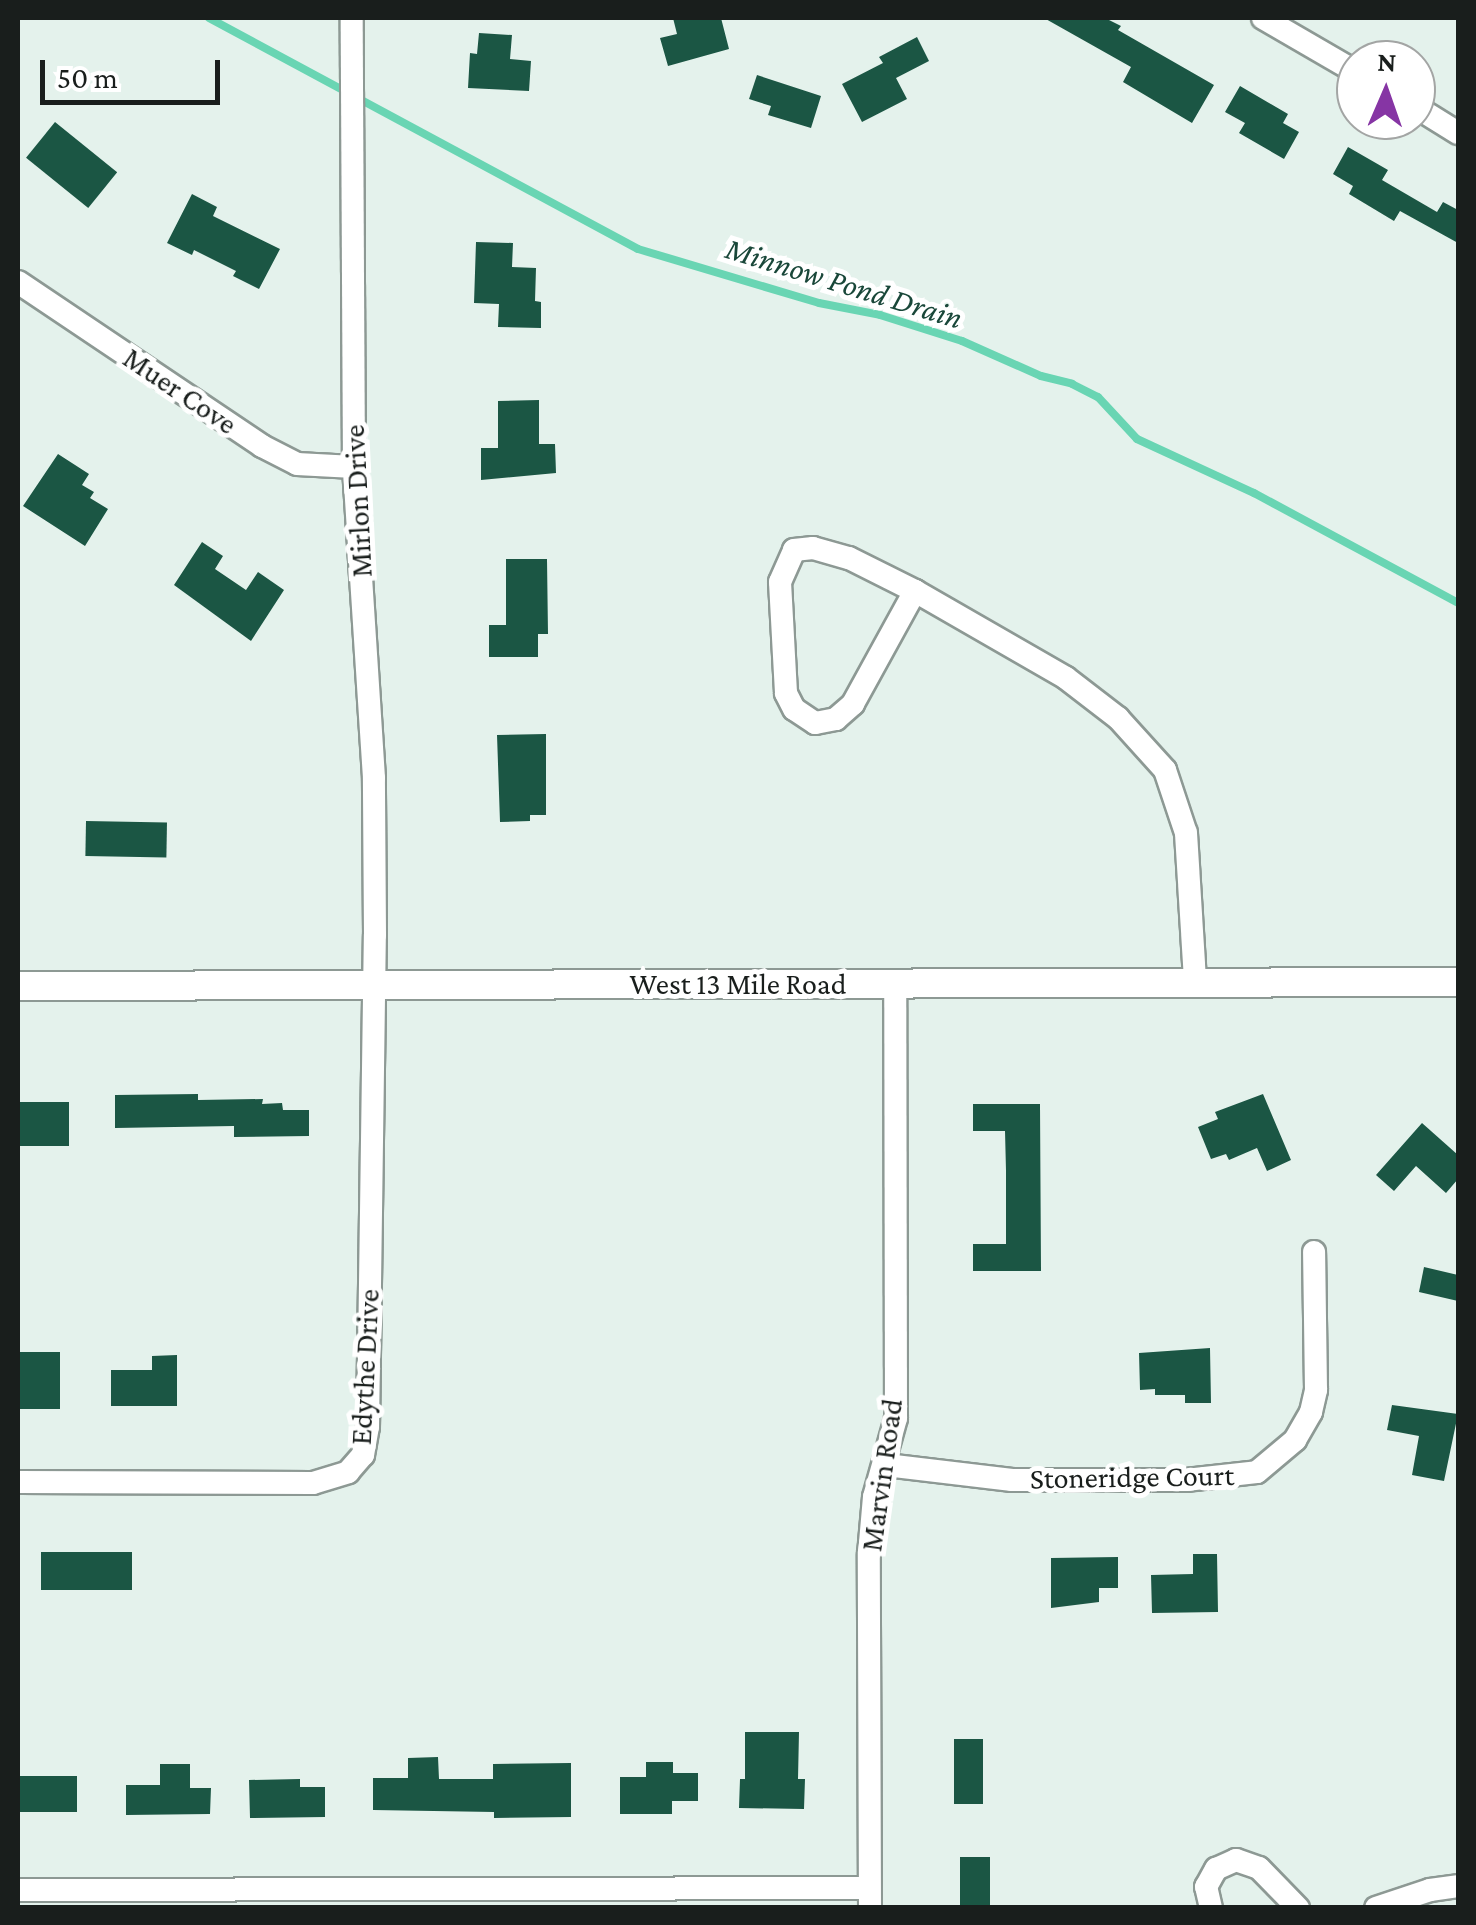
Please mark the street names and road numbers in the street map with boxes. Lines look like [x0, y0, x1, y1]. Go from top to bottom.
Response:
street label: Muer Cove [116, 340, 244, 442]
street label: Mirlon Drive [336, 424, 380, 578]
street label: West 13 Mile Road [630, 966, 846, 1002]
street label: Edythe Drive [343, 1288, 387, 1446]
street label: Marvin Road [853, 1396, 911, 1554]
street label: Stoneridge Court [1030, 1457, 1234, 1497]

